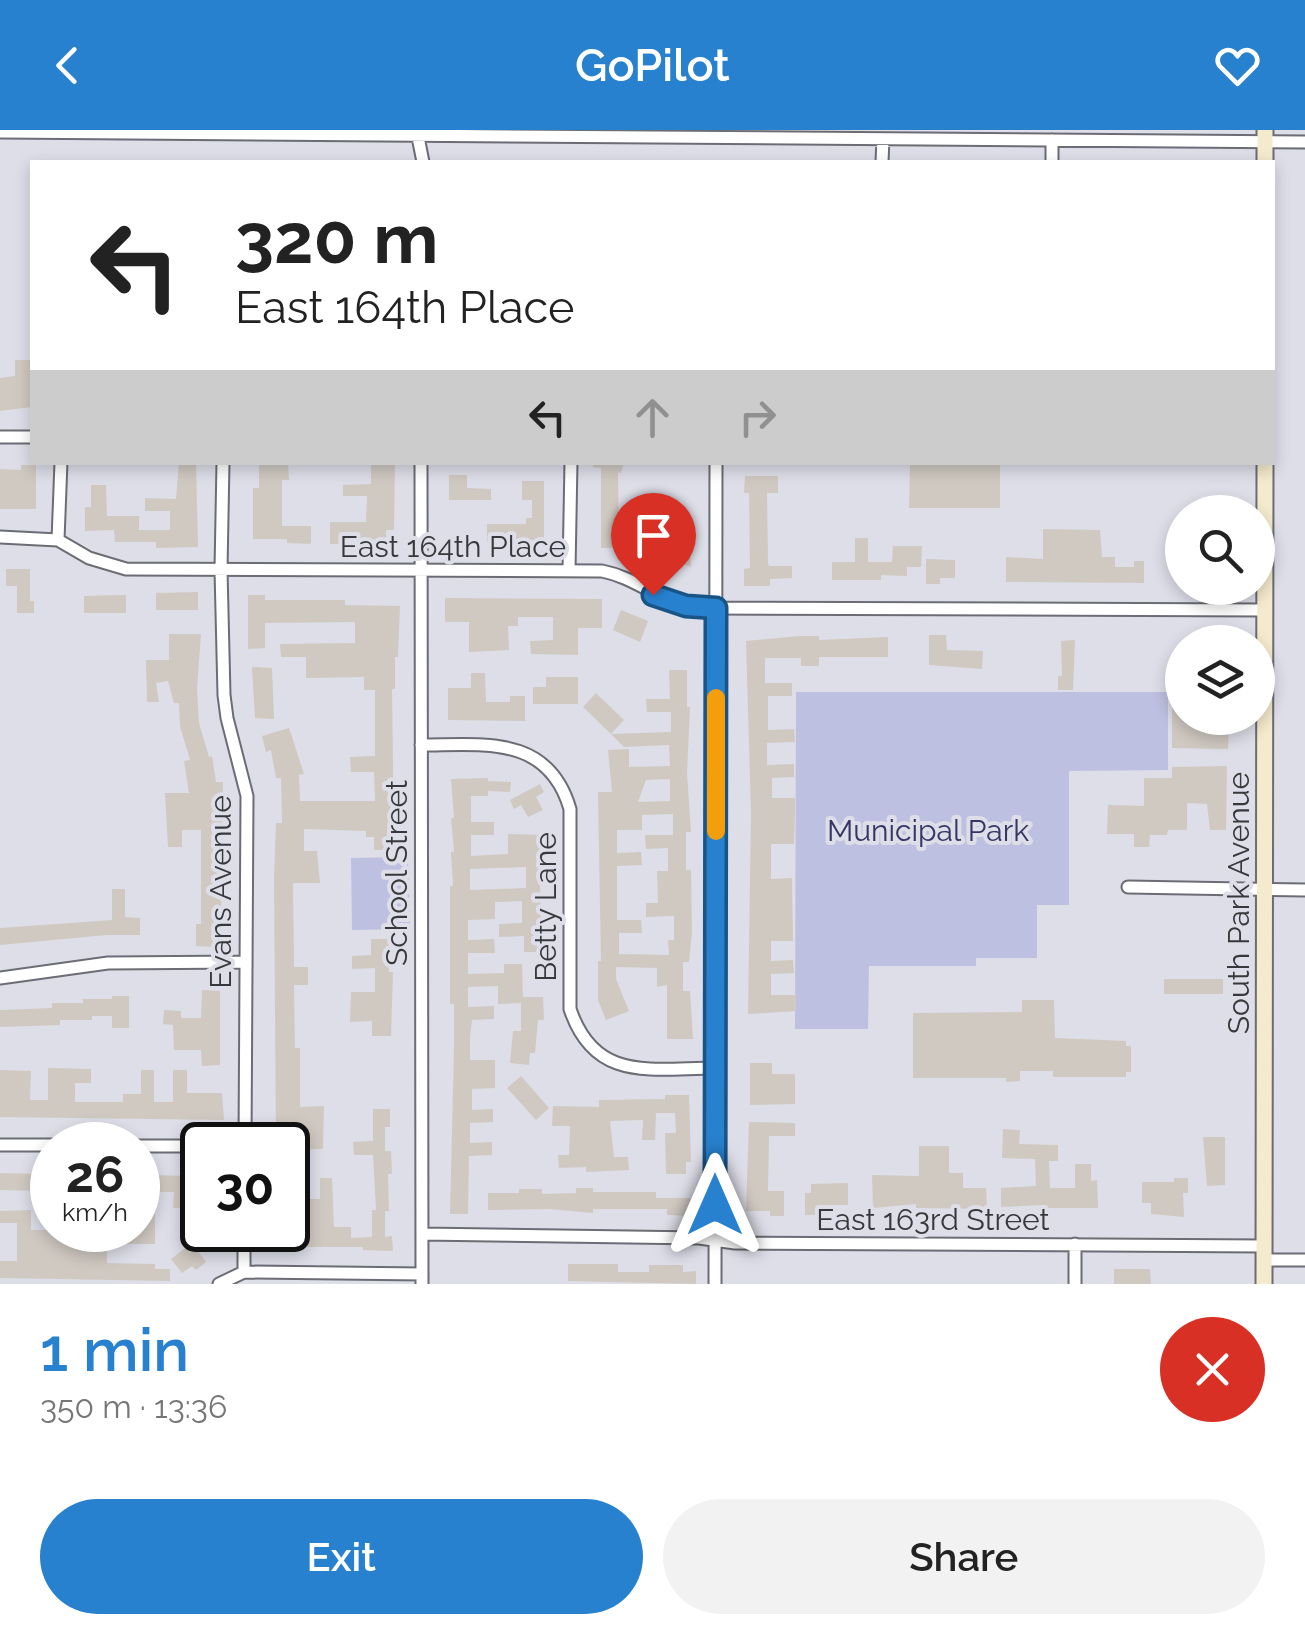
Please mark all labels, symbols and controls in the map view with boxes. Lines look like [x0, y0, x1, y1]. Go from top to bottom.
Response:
icon: back [40, 38, 95, 93]
icon: heart [1210, 38, 1265, 93]
text: GoPilot [575, 39, 730, 92]
text: 320 m [235, 197, 439, 279]
icon: left [70, 200, 200, 330]
text: East 164th Place [235, 281, 574, 334]
icon: left [520, 390, 575, 445]
icon: ahead [625, 390, 680, 445]
icon: right [730, 390, 785, 445]
pin [611, 493, 696, 596]
map controls [1165, 495, 1275, 735]
button: search [1165, 495, 1275, 605]
icon: arrive [626, 508, 681, 563]
street label: East 164th Place [340, 529, 566, 564]
button: layers [1165, 625, 1275, 735]
street label: South Park Avenue [1221, 772, 1256, 1034]
street label: School Street [379, 780, 414, 966]
street label: Evans Avenue [203, 795, 238, 989]
park label: Municipal Park [827, 813, 1029, 848]
street label: Betty Lane [528, 832, 563, 982]
speed limit sign: 30 [180, 1122, 310, 1252]
text: 26 [66, 1145, 124, 1204]
position arrow [663, 1153, 767, 1257]
text: km/h [62, 1197, 128, 1227]
street label: East 163rd Street [816, 1202, 1050, 1237]
text: 1 min [40, 1315, 189, 1385]
button: close [1160, 1317, 1265, 1422]
text: 350 m · 13:36 [40, 1388, 227, 1425]
button: Exit [40, 1499, 643, 1614]
button: Share [663, 1499, 1265, 1614]

